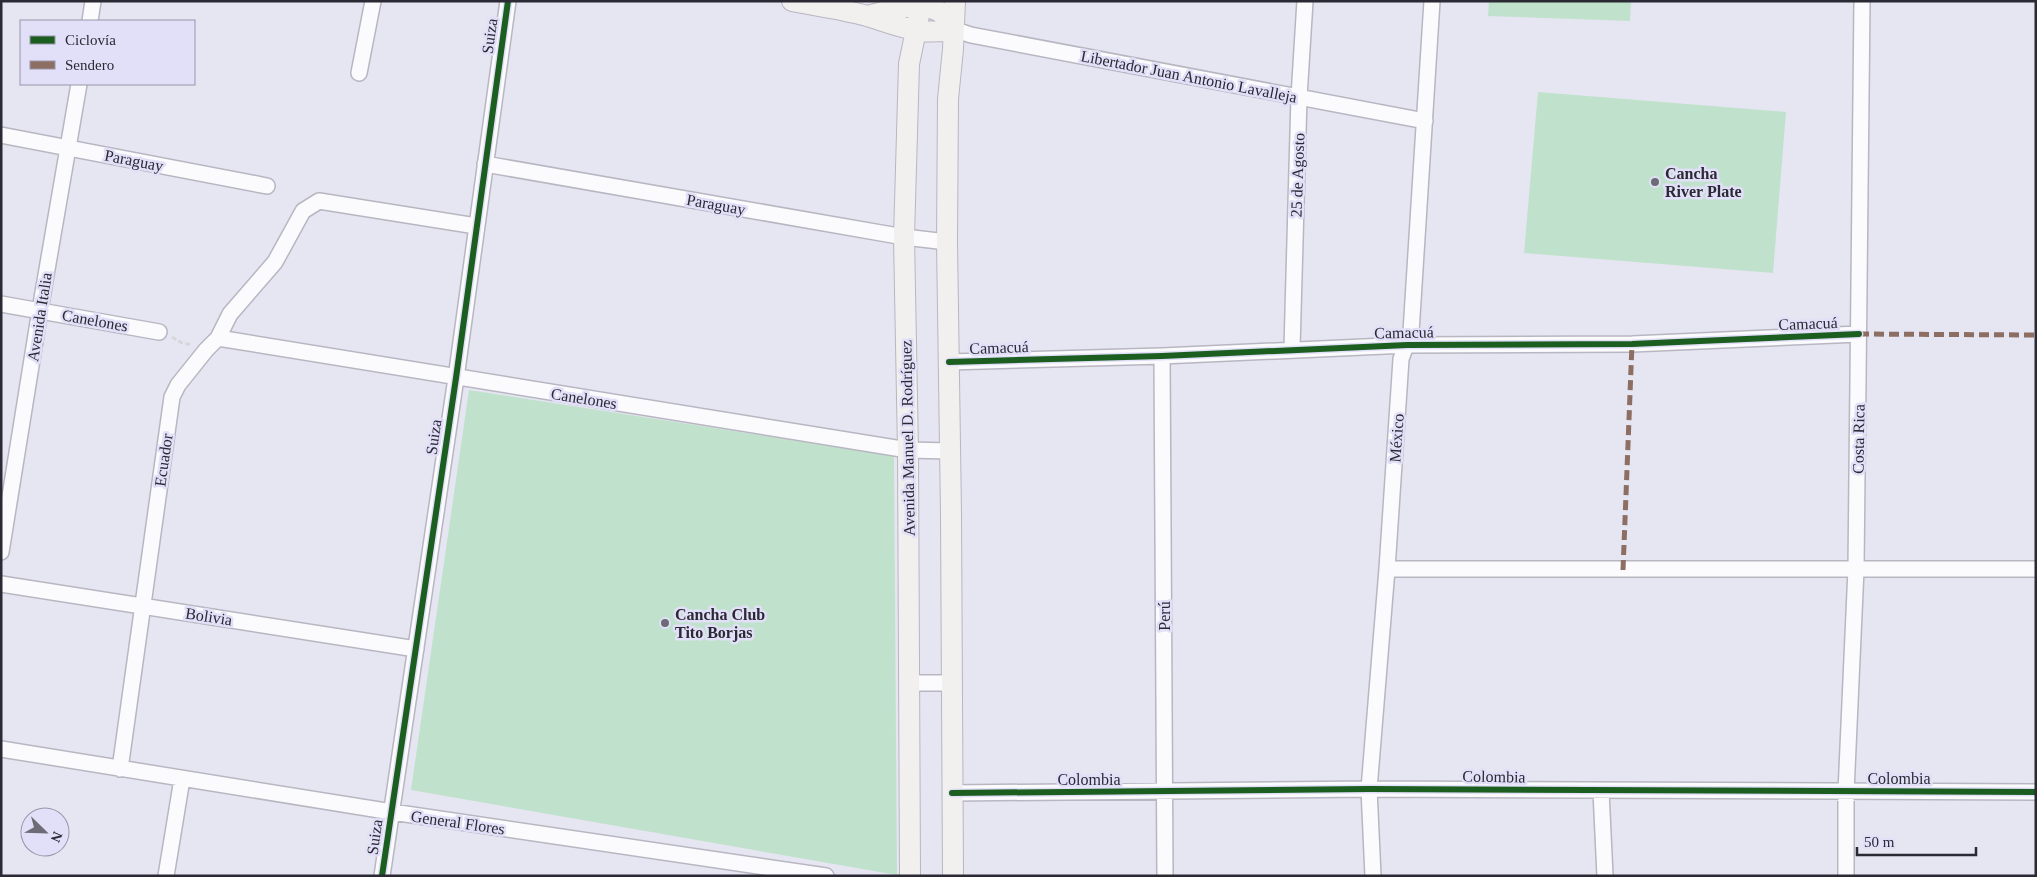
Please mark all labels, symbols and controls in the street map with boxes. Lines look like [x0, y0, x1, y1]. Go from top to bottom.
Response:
street label: Suiza [479, 17, 500, 55]
legend [20, 20, 195, 85]
text: Ciclovía [65, 32, 116, 48]
street label: Libertador Juan Antonio Lavalleja [1079, 47, 1298, 107]
text: Sendero [65, 57, 114, 73]
street label: 25 de Agosto [1288, 133, 1308, 218]
street label: Paraguay [103, 146, 165, 175]
place label: Cancha River Plate [1665, 165, 1742, 200]
marker: Cancha River Plate [1649, 176, 1661, 188]
street label: Paraguay [685, 191, 747, 219]
street label: Avenida Italia [24, 271, 55, 363]
street label: Canelones [61, 306, 129, 335]
street label: Camacuá [1778, 314, 1838, 333]
street label: Camacuá [1374, 323, 1434, 342]
street label: Camacuá [969, 338, 1029, 357]
street label: Avenida Manuel D. Rodríguez [897, 340, 919, 536]
street label: Canelones [550, 385, 618, 412]
street label: Costa Rica [1849, 404, 1868, 474]
street label: México [1386, 413, 1407, 463]
street label: Suiza [423, 418, 444, 456]
street label: Ecuador [151, 432, 176, 488]
street label: Perú [1156, 601, 1173, 631]
street label: Bolivia [184, 604, 234, 629]
place label: Cancha Club Tito Borjas [675, 606, 765, 642]
marker: Cancha Club Tito Borjas [659, 617, 671, 629]
street label: Colombia [1462, 767, 1526, 786]
street label: Colombia [1867, 770, 1931, 787]
street label: Colombia [1057, 771, 1121, 788]
north arrow [20, 807, 70, 857]
street label: General Flores [410, 807, 506, 837]
street label: Suiza [364, 818, 385, 856]
scale bar [1857, 824, 1976, 856]
text: N [48, 829, 65, 844]
text: 50 m [1864, 834, 1895, 850]

